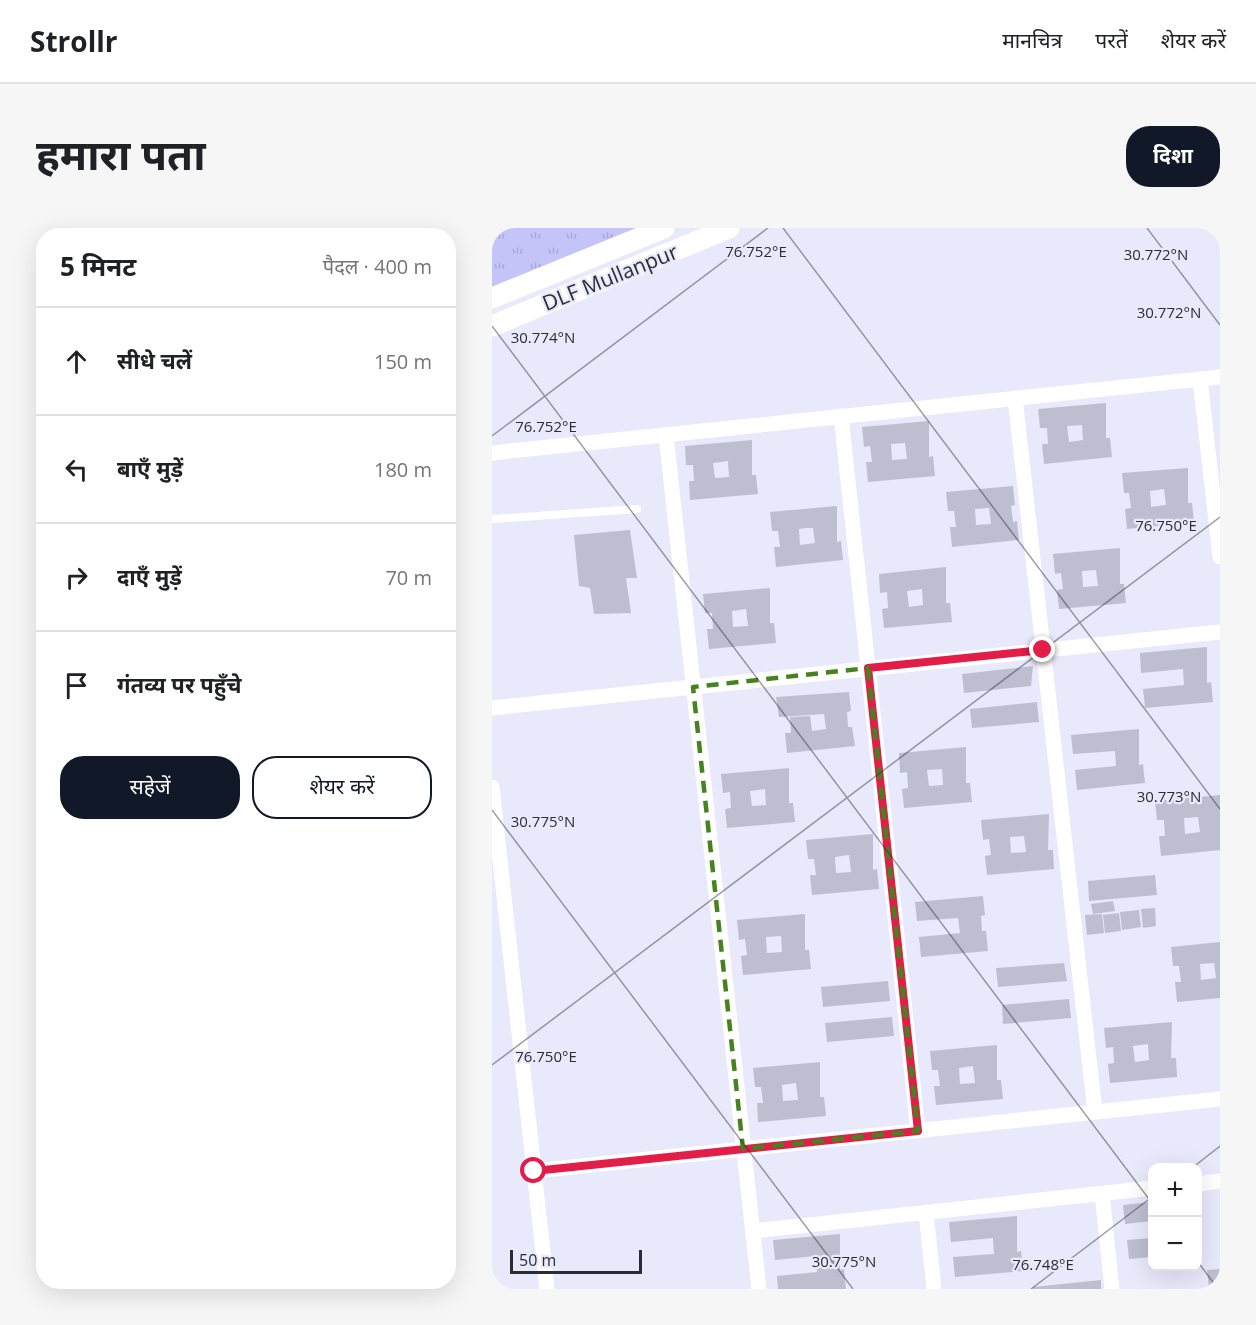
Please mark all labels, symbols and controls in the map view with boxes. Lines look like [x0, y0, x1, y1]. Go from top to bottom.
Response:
text: Strollr [30, 22, 117, 60]
text: मानचित्र [1002, 26, 1062, 54]
text: परतें [1095, 26, 1128, 54]
text: शेयर करें [1161, 26, 1226, 54]
text: हमारा पता [36, 125, 206, 182]
button: दिशा [1126, 126, 1220, 187]
street label: DLF Mullanpur [538, 237, 682, 317]
text: 76.752°E [725, 241, 787, 261]
text: 30.772°N [1124, 244, 1188, 264]
text: 5 मिनट [60, 248, 136, 284]
text: पैदल · 400 m [323, 253, 432, 280]
text: 30.772°N [1137, 302, 1201, 322]
text: 30.774°N [511, 327, 575, 347]
icon: ahead [60, 345, 93, 378]
text: सीधे चलें [117, 345, 192, 375]
text: 150 m [374, 348, 432, 375]
text: 76.752°E [515, 416, 577, 436]
icon: left [60, 453, 93, 486]
text: बाएँ मुड़ें [117, 453, 183, 483]
text: 180 m [374, 456, 432, 483]
text: 76.750°E [1135, 515, 1197, 535]
icon: right [60, 561, 93, 594]
text: दाएँ मुड़ें [117, 561, 182, 591]
text: 70 m [385, 564, 432, 591]
route end [1029, 636, 1055, 662]
icon: arrive [60, 669, 93, 702]
text: गंतव्य पर पहुँचे [117, 669, 242, 699]
button: सहेजें [60, 756, 240, 819]
button: शेयर करें [252, 756, 432, 819]
text: 30.773°N [1137, 786, 1201, 806]
text: 30.775°N [511, 811, 575, 831]
text: 76.750°E [515, 1046, 577, 1066]
route start [520, 1157, 546, 1183]
map controls [1148, 1163, 1202, 1271]
button: + [1148, 1163, 1202, 1217]
button: − [1148, 1217, 1202, 1271]
scale bar [510, 1247, 642, 1274]
text: 50 m [519, 1249, 556, 1271]
text: 30.775°N [812, 1251, 876, 1271]
text: 76.748°E [1012, 1254, 1074, 1274]

